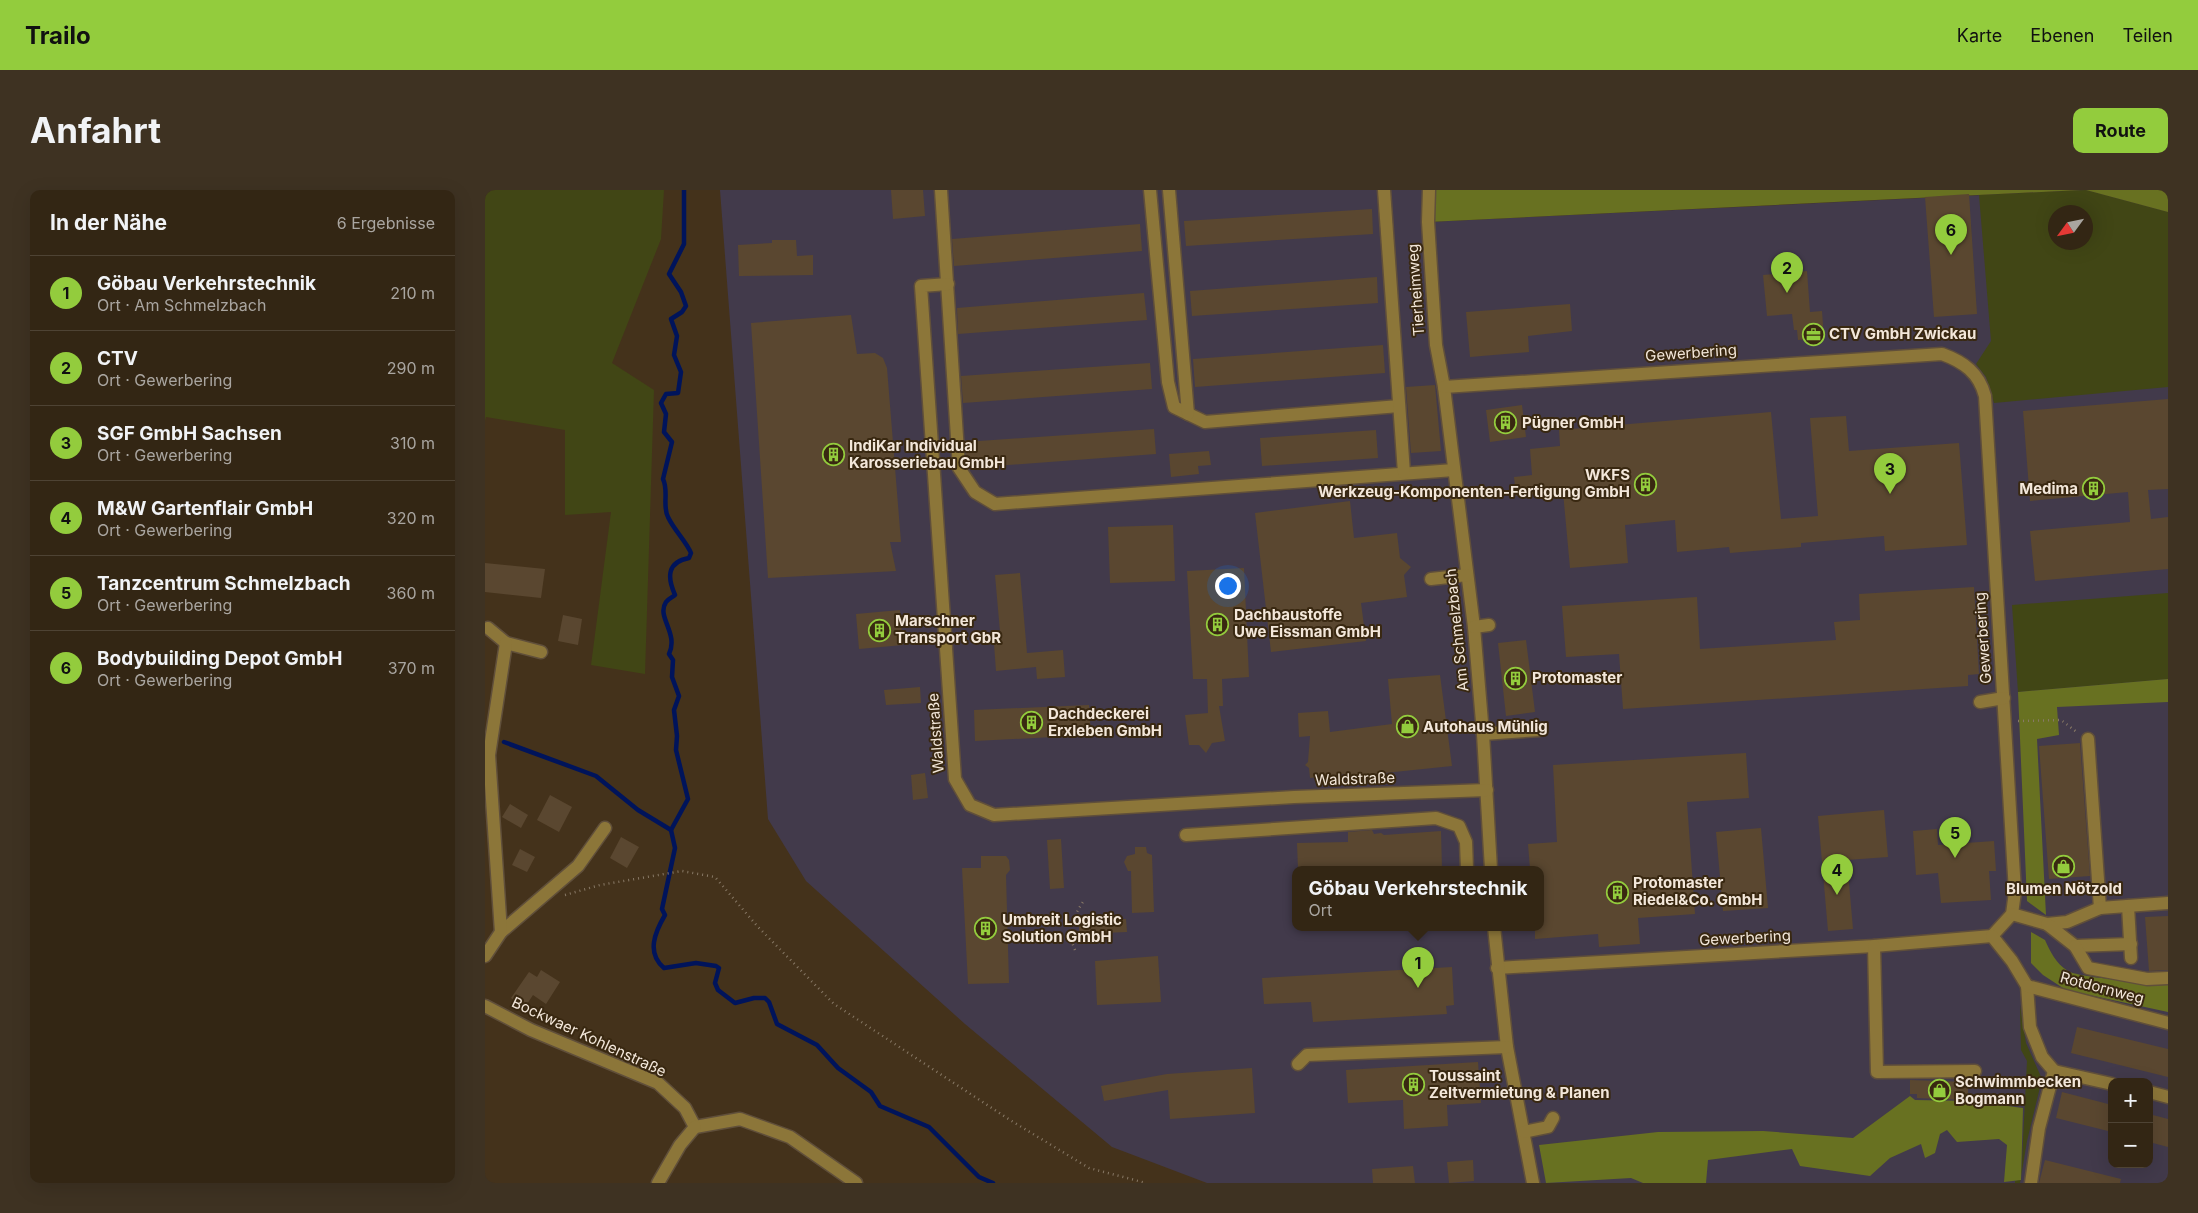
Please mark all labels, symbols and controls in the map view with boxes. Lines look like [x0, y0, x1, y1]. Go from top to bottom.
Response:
text: Trailo [25, 21, 91, 50]
text: Karte [1957, 25, 2002, 46]
text: Ebenen [2030, 25, 2094, 46]
text: Teilen [2122, 25, 2173, 46]
button: Route [2073, 108, 2168, 153]
text: Anfahrt [30, 109, 161, 151]
north arrow [2048, 205, 2093, 250]
text: In der Nähe [50, 210, 167, 235]
text: 6 Ergebnisse [337, 213, 435, 233]
pin: 6 [1935, 214, 1967, 255]
street label: Tierheimweg [1403, 243, 1428, 337]
pin: 2 [1771, 252, 1803, 293]
text: Göbau Verkehrstechnik [97, 272, 316, 295]
text: 1 [63, 283, 69, 303]
text: 210 m [390, 283, 435, 303]
text: Ort · Am Schmelzbach [97, 295, 266, 315]
office icon: CTV GmbH Zwickau [1801, 322, 1825, 346]
place label: CTV GmbH Zwickau [1829, 324, 1976, 343]
street label: Gewerbering [1645, 340, 1737, 365]
text: CTV [97, 347, 138, 370]
text: 2 [61, 358, 71, 378]
text: 290 m [387, 358, 435, 378]
text: Ort · Gewerbering [97, 370, 232, 390]
building icon: Pügner GmbH [1494, 411, 1518, 435]
place label: Pügner GmbH [1522, 413, 1624, 432]
text: SGF GmbH Sachsen [97, 422, 282, 445]
text: 3 [61, 433, 71, 453]
text: 310 m [390, 433, 435, 453]
place label: IndiKar Individual Karosseriebau GmbH [849, 436, 1005, 472]
building icon: IndiKar Individual Karosseriebau GmbH [821, 443, 845, 467]
text: Ort · Gewerbering [97, 445, 232, 465]
pin: 3 [1874, 453, 1906, 494]
place label: WKFS Werkzeug-Komponenten-Fertigung GmbH [1318, 465, 1630, 501]
building icon: WKFS Werkzeug-Komponenten-Fertigung GmbH [1634, 472, 1658, 496]
building icon: Medima [2082, 477, 2106, 501]
place label: Medima [2019, 479, 2078, 498]
text: M&W Gartenflair GmbH [97, 497, 313, 520]
text: 4 [61, 508, 71, 528]
text: 320 m [387, 508, 435, 528]
text: Ort · Gewerbering [97, 520, 232, 540]
street label: Am Schmelzbach [1441, 568, 1472, 693]
text: Tanzcentrum Schmelzbach [97, 572, 351, 595]
your location [1215, 573, 1241, 599]
text: 5 [61, 583, 71, 603]
text: 360 m [387, 583, 435, 603]
street label: Gewerbering [1970, 592, 1995, 684]
text: Ort · Gewerbering [97, 595, 232, 615]
place label: Dachbaustoffe Uwe Eissman GmbH [1234, 605, 1381, 641]
place label: Marschner Transport GbR [895, 611, 1001, 647]
building icon: Dachbaustoffe Uwe Eissman GmbH [1206, 612, 1230, 636]
building icon: Marschner Transport GbR [867, 618, 891, 642]
text: Bodybuilding Depot GmbH [97, 647, 342, 670]
text: 6 [61, 658, 71, 678]
text: 370 m [388, 658, 435, 678]
building icon: Protomaster [1504, 666, 1528, 690]
place label: Protomaster [1532, 668, 1622, 687]
text: Ort · Gewerbering [97, 670, 232, 690]
street label: Waldstraße [923, 692, 948, 774]
place label: Dachdeckerei Erxleben GmbH [1048, 704, 1162, 740]
building icon: Dachdeckerei Erxleben GmbH [1020, 711, 1044, 735]
shop icon: Autohaus Mühlig [1395, 715, 1419, 739]
place label: Autohaus Mühlig [1423, 717, 1548, 736]
street label: Waldstraße [1315, 768, 1395, 789]
pin: 5 [1939, 817, 1971, 858]
pin: 4 [1821, 854, 1853, 895]
shop icon: Blumen Nötzold [2052, 854, 2076, 878]
popup [1292, 866, 1544, 931]
place label: Protomaster Riedel&Co. GmbH [1633, 873, 1762, 909]
text: Göbau Verkehrstechnik [1308, 877, 1528, 900]
place label: Blumen Nötzold [2006, 879, 2122, 898]
building icon: Protomaster Riedel&Co. GmbH [1605, 880, 1629, 904]
text: Ort [1308, 900, 1332, 920]
place label: Umbreit Logistic Solution GmbH [1002, 910, 1122, 946]
building icon: Umbreit Logistic Solution GmbH [974, 917, 998, 941]
street label: Gewerbering [1699, 926, 1791, 949]
pin: 1 [1402, 947, 1434, 988]
street label: Rotdornweg [2058, 967, 2146, 1008]
street label: Bockwaer Kohlenstraße [509, 992, 670, 1081]
place label: Toussaint Zeltvermietung & Planen [1429, 1066, 1610, 1102]
place label: Schwimmbecken Bogmann [1955, 1072, 2081, 1108]
building icon: Toussaint Zeltvermietung & Planen [1401, 1073, 1425, 1097]
map controls [2108, 1078, 2153, 1168]
button: + [2108, 1078, 2153, 1123]
shop icon: Schwimmbecken Bogmann [1927, 1079, 1951, 1103]
button: − [2108, 1123, 2153, 1168]

